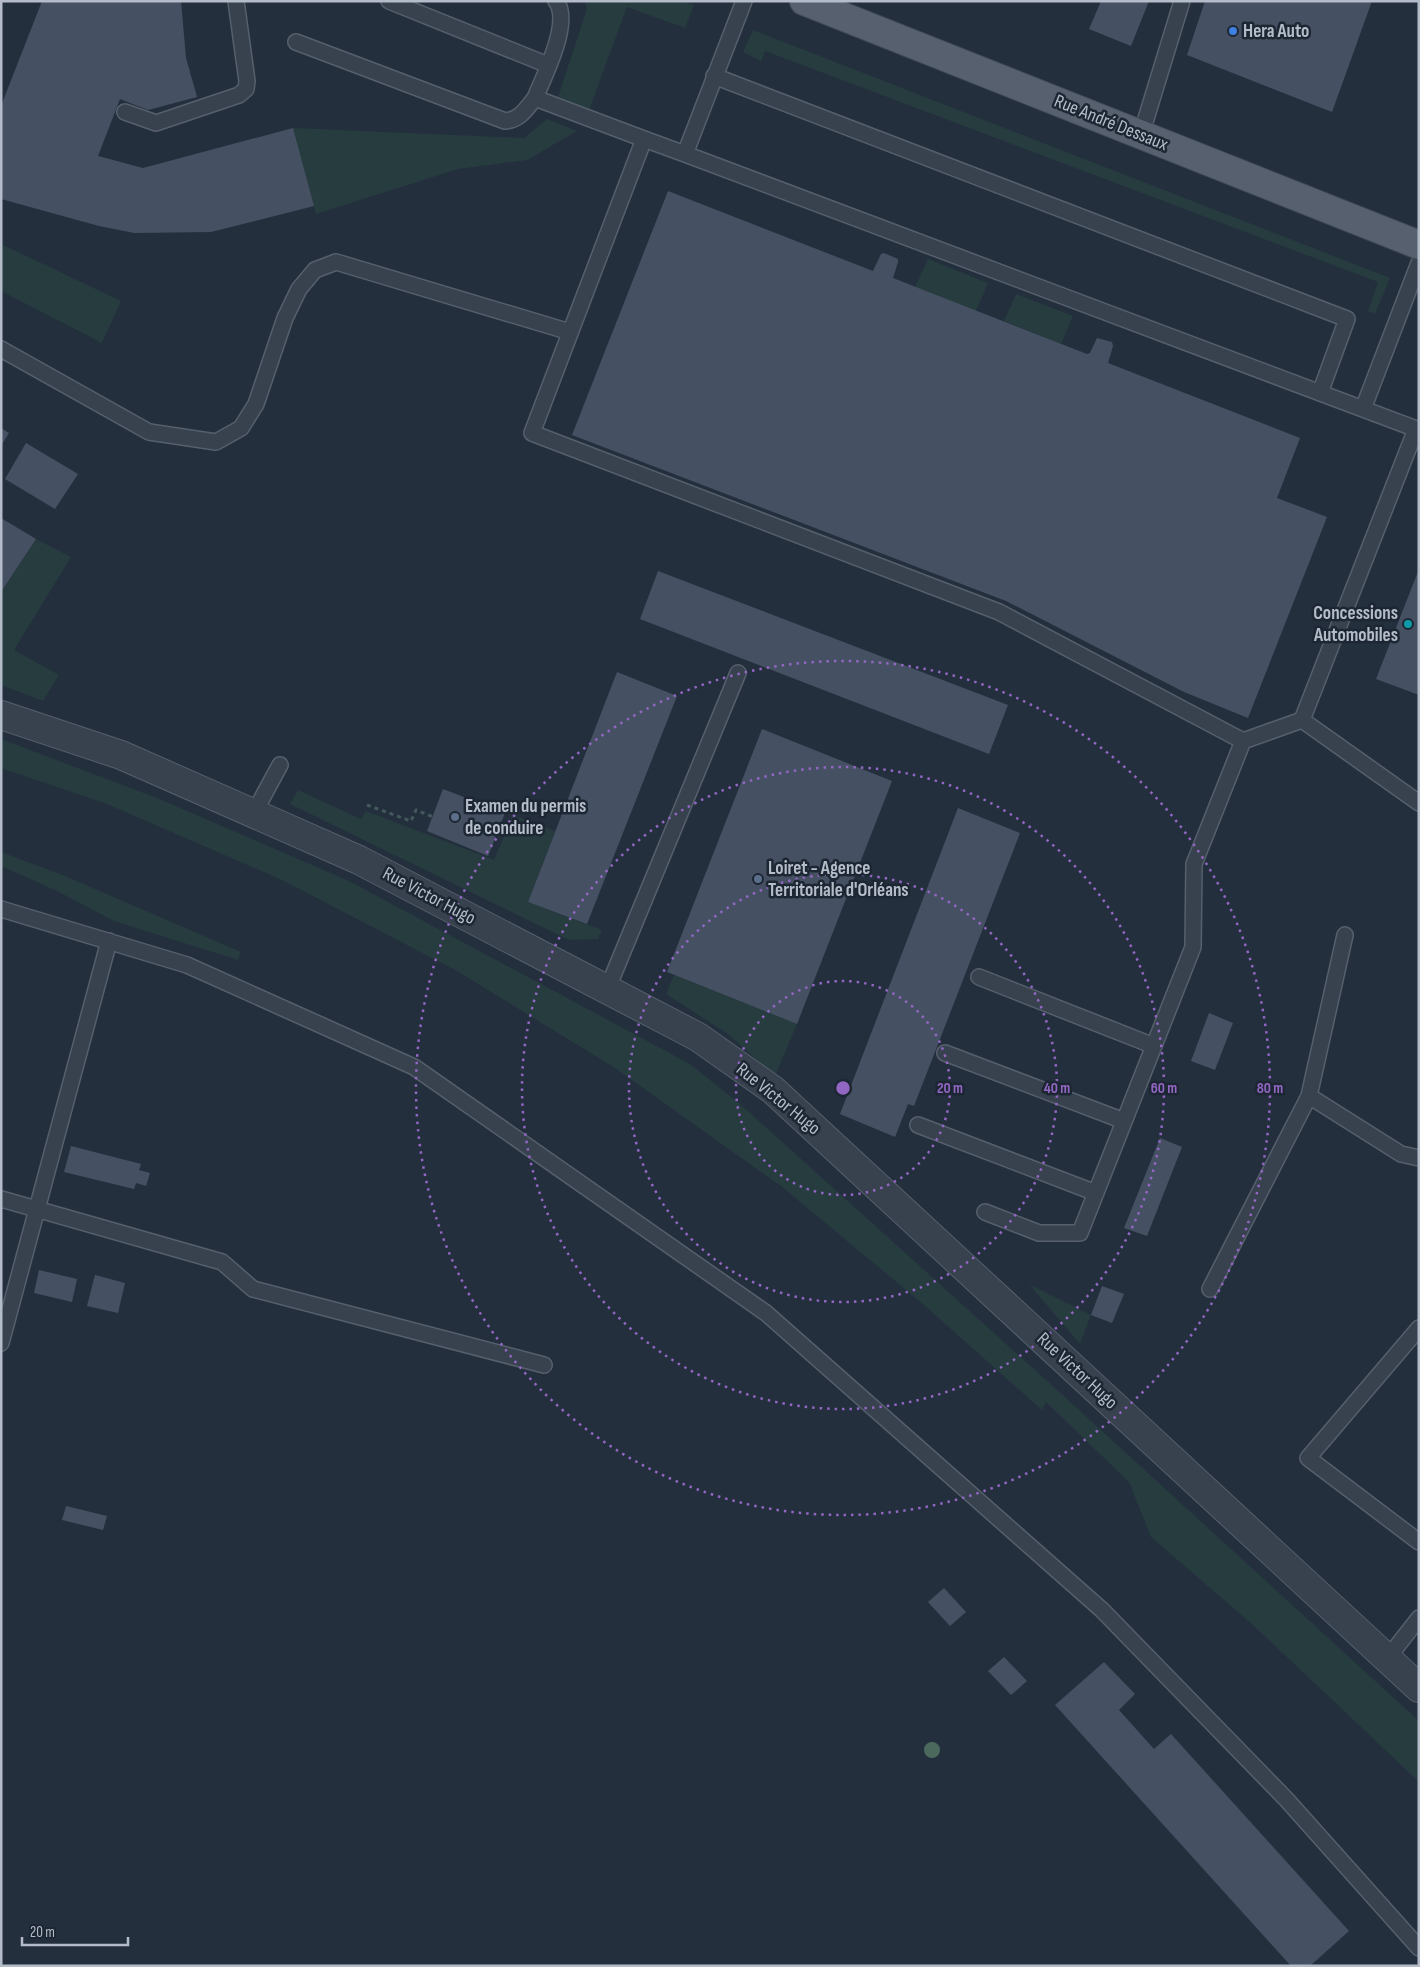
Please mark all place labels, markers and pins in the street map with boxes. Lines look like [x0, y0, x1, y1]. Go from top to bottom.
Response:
place label: Hera Auto [1243, 20, 1309, 43]
marker: Hera Auto [1227, 25, 1239, 37]
place label: Concessions Automobiles [1313, 602, 1398, 647]
marker: Concessions Automobiles [1402, 618, 1414, 630]
place label: Examen du permis de conduire [465, 795, 586, 840]
marker: Examen du permis de conduire [449, 811, 461, 823]
place label: Loiret - Agence Territoriale d'Orléans [768, 857, 909, 902]
marker: Loiret - Agence Territoriale d'Orléans [752, 873, 764, 885]
centre of rings [834, 1079, 852, 1097]

